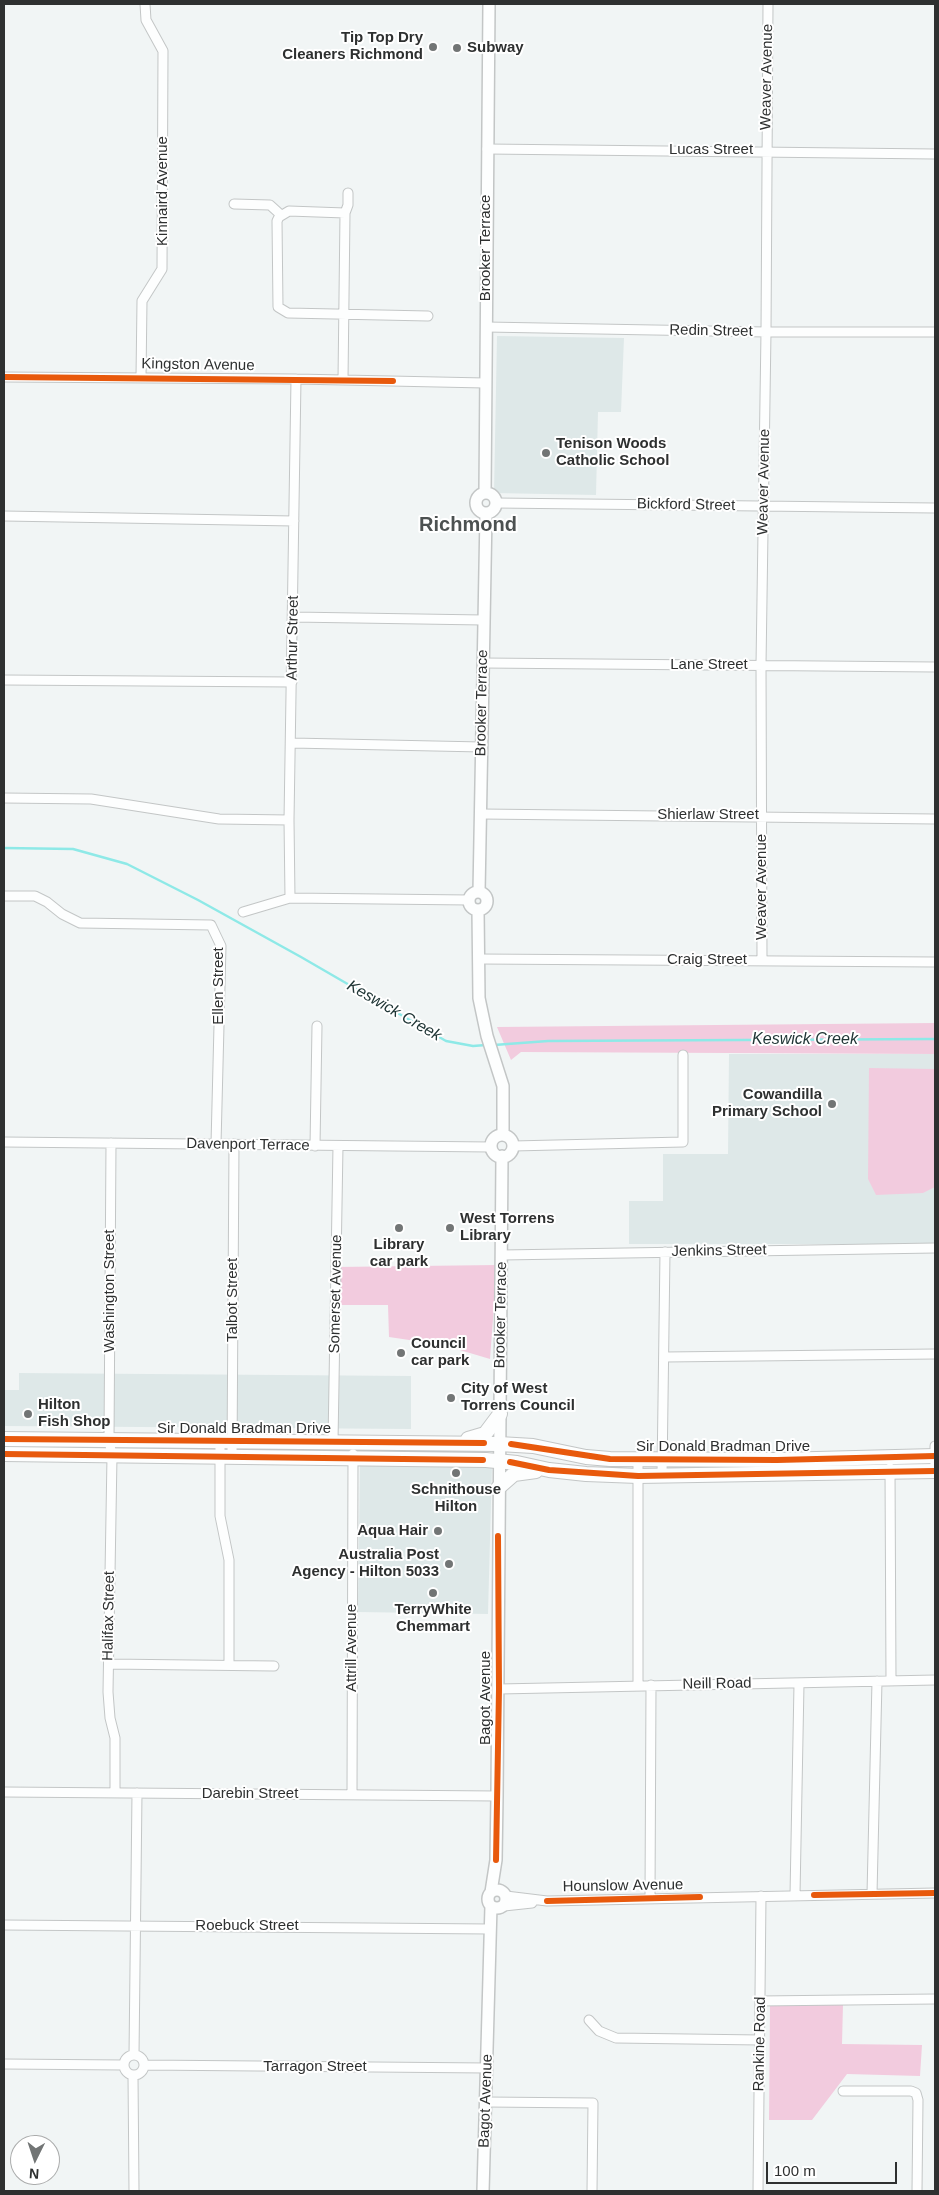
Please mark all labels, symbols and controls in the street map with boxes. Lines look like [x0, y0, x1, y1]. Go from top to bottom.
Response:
street label: Weaver Avenue [757, 24, 777, 130]
place label: Tip Top Dry Cleaners Richmond [282, 29, 423, 64]
place label: Subway [467, 39, 524, 57]
marker: Tip Top Dry Cleaners Richmond [427, 41, 439, 53]
marker: Subway [451, 42, 463, 54]
street label: Kinnaird Avenue [154, 136, 172, 246]
street label: Lucas Street [669, 141, 753, 159]
street label: Brooker Terrace [477, 195, 495, 301]
street label: Redin Street [669, 321, 753, 341]
street label: Kingston Avenue [141, 355, 255, 375]
street label: Weaver Avenue [754, 429, 774, 535]
place label: Tenison Woods Catholic School [556, 435, 669, 470]
marker: Tenison Woods Catholic School [540, 447, 552, 459]
street label: Bickford Street [637, 495, 735, 515]
district label: Richmond [419, 513, 517, 537]
street label: Arthur Street [283, 595, 303, 681]
street label: Brooker Terrace [472, 649, 492, 757]
street label: Lane Street [670, 656, 748, 674]
street label: Shierlaw Street [657, 806, 759, 824]
street label: Weaver Avenue [753, 834, 771, 940]
street label: Ellen Street [210, 947, 228, 1025]
street label: Craig Street [667, 951, 747, 969]
water label: Keswick Creek [343, 976, 445, 1046]
water label: Keswick Creek [752, 1030, 858, 1050]
place label: Cowandilla Primary School [712, 1086, 822, 1121]
marker: Cowandilla Primary School [826, 1098, 838, 1110]
street label: Davenport Terrace [186, 1135, 310, 1155]
place label: West Torrens Library [460, 1210, 554, 1245]
marker: Library car park [393, 1222, 405, 1234]
marker: West Torrens Library [444, 1222, 456, 1234]
street label: Washington Street [101, 1230, 119, 1352]
street label: Somerset Avenue [326, 1234, 346, 1354]
place label: Library car park [370, 1236, 428, 1271]
street label: Jenkins Street [671, 1241, 767, 1261]
street label: Talbot Street [224, 1258, 242, 1342]
street label: Brooker Terrace [491, 1261, 511, 1369]
place label: Council car park [411, 1335, 469, 1370]
marker: Council car park [395, 1347, 407, 1359]
place label: City of West Torrens Council [461, 1380, 575, 1415]
marker: City of West Torrens Council [445, 1392, 457, 1404]
place label: Hilton Fish Shop [38, 1396, 110, 1431]
marker: Hilton Fish Shop [22, 1408, 34, 1420]
street label: Sir Donald Bradman Drive [157, 1420, 331, 1438]
street label: Sir Donald Bradman Drive [636, 1438, 810, 1456]
marker: Schnithouse Hilton [450, 1467, 462, 1479]
place label: Schnithouse Hilton [411, 1481, 501, 1516]
place label: Aqua Hair [357, 1522, 428, 1540]
marker: Aqua Hair [432, 1525, 444, 1537]
place label: Australia Post Agency - Hilton 5033 [291, 1546, 439, 1581]
marker: Australia Post Agency - Hilton 5033 [443, 1558, 455, 1570]
street label: Halifax Street [99, 1571, 119, 1661]
marker: TerryWhite Chemmart [427, 1587, 439, 1599]
place label: TerryWhite Chemmart [394, 1601, 472, 1636]
street label: Attrill Avenue [343, 1604, 361, 1692]
street label: Bagot Avenue [477, 1651, 495, 1745]
street label: Neill Road [682, 1674, 752, 1694]
street label: Darebin Street [202, 1785, 298, 1803]
street label: Hounslow Avenue [563, 1876, 683, 1896]
street label: Roebuck Street [195, 1917, 299, 1935]
street label: Rankine Road [750, 1996, 770, 2092]
street label: Bagot Avenue [475, 2054, 497, 2148]
street label: Tarragon Street [263, 2058, 367, 2076]
north arrow [10, 2135, 60, 2185]
scale bar [769, 2152, 900, 2184]
text: 100 m [774, 2162, 816, 2179]
text: N [28, 2166, 40, 2182]

